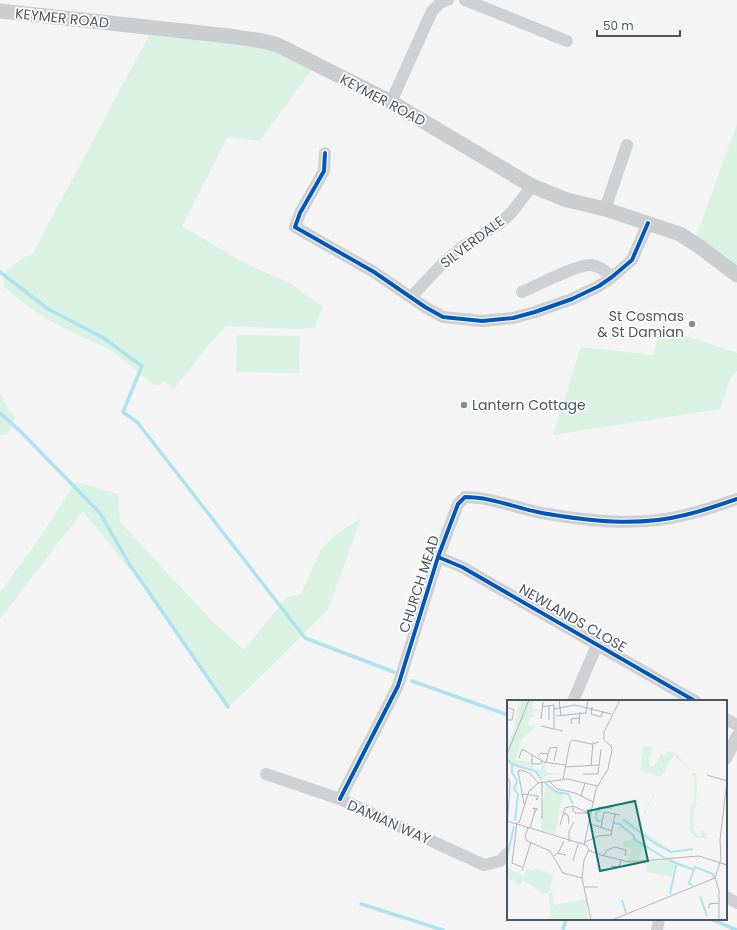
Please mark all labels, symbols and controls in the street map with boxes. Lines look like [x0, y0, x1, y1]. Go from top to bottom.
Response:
street label: KEYMER ROAD [14, 3, 110, 33]
scale bar [597, 12, 680, 38]
text: 50 m [603, 17, 634, 34]
street label: KEYMER ROAD [337, 69, 429, 131]
street label: SILVERDALE [436, 211, 508, 273]
place label: St Cosmas & St Damian [597, 306, 684, 342]
marker: St Cosmas & St Damian [687, 319, 697, 329]
place label: Lantern Cottage [472, 395, 586, 415]
marker: Lantern Cottage [459, 400, 469, 410]
street label: CHURCH MEAD [394, 533, 444, 635]
street label: NEWLANDS CLOSE [516, 579, 630, 657]
inset map [507, 700, 727, 920]
street label: DAMIAN WAY [344, 795, 434, 849]

